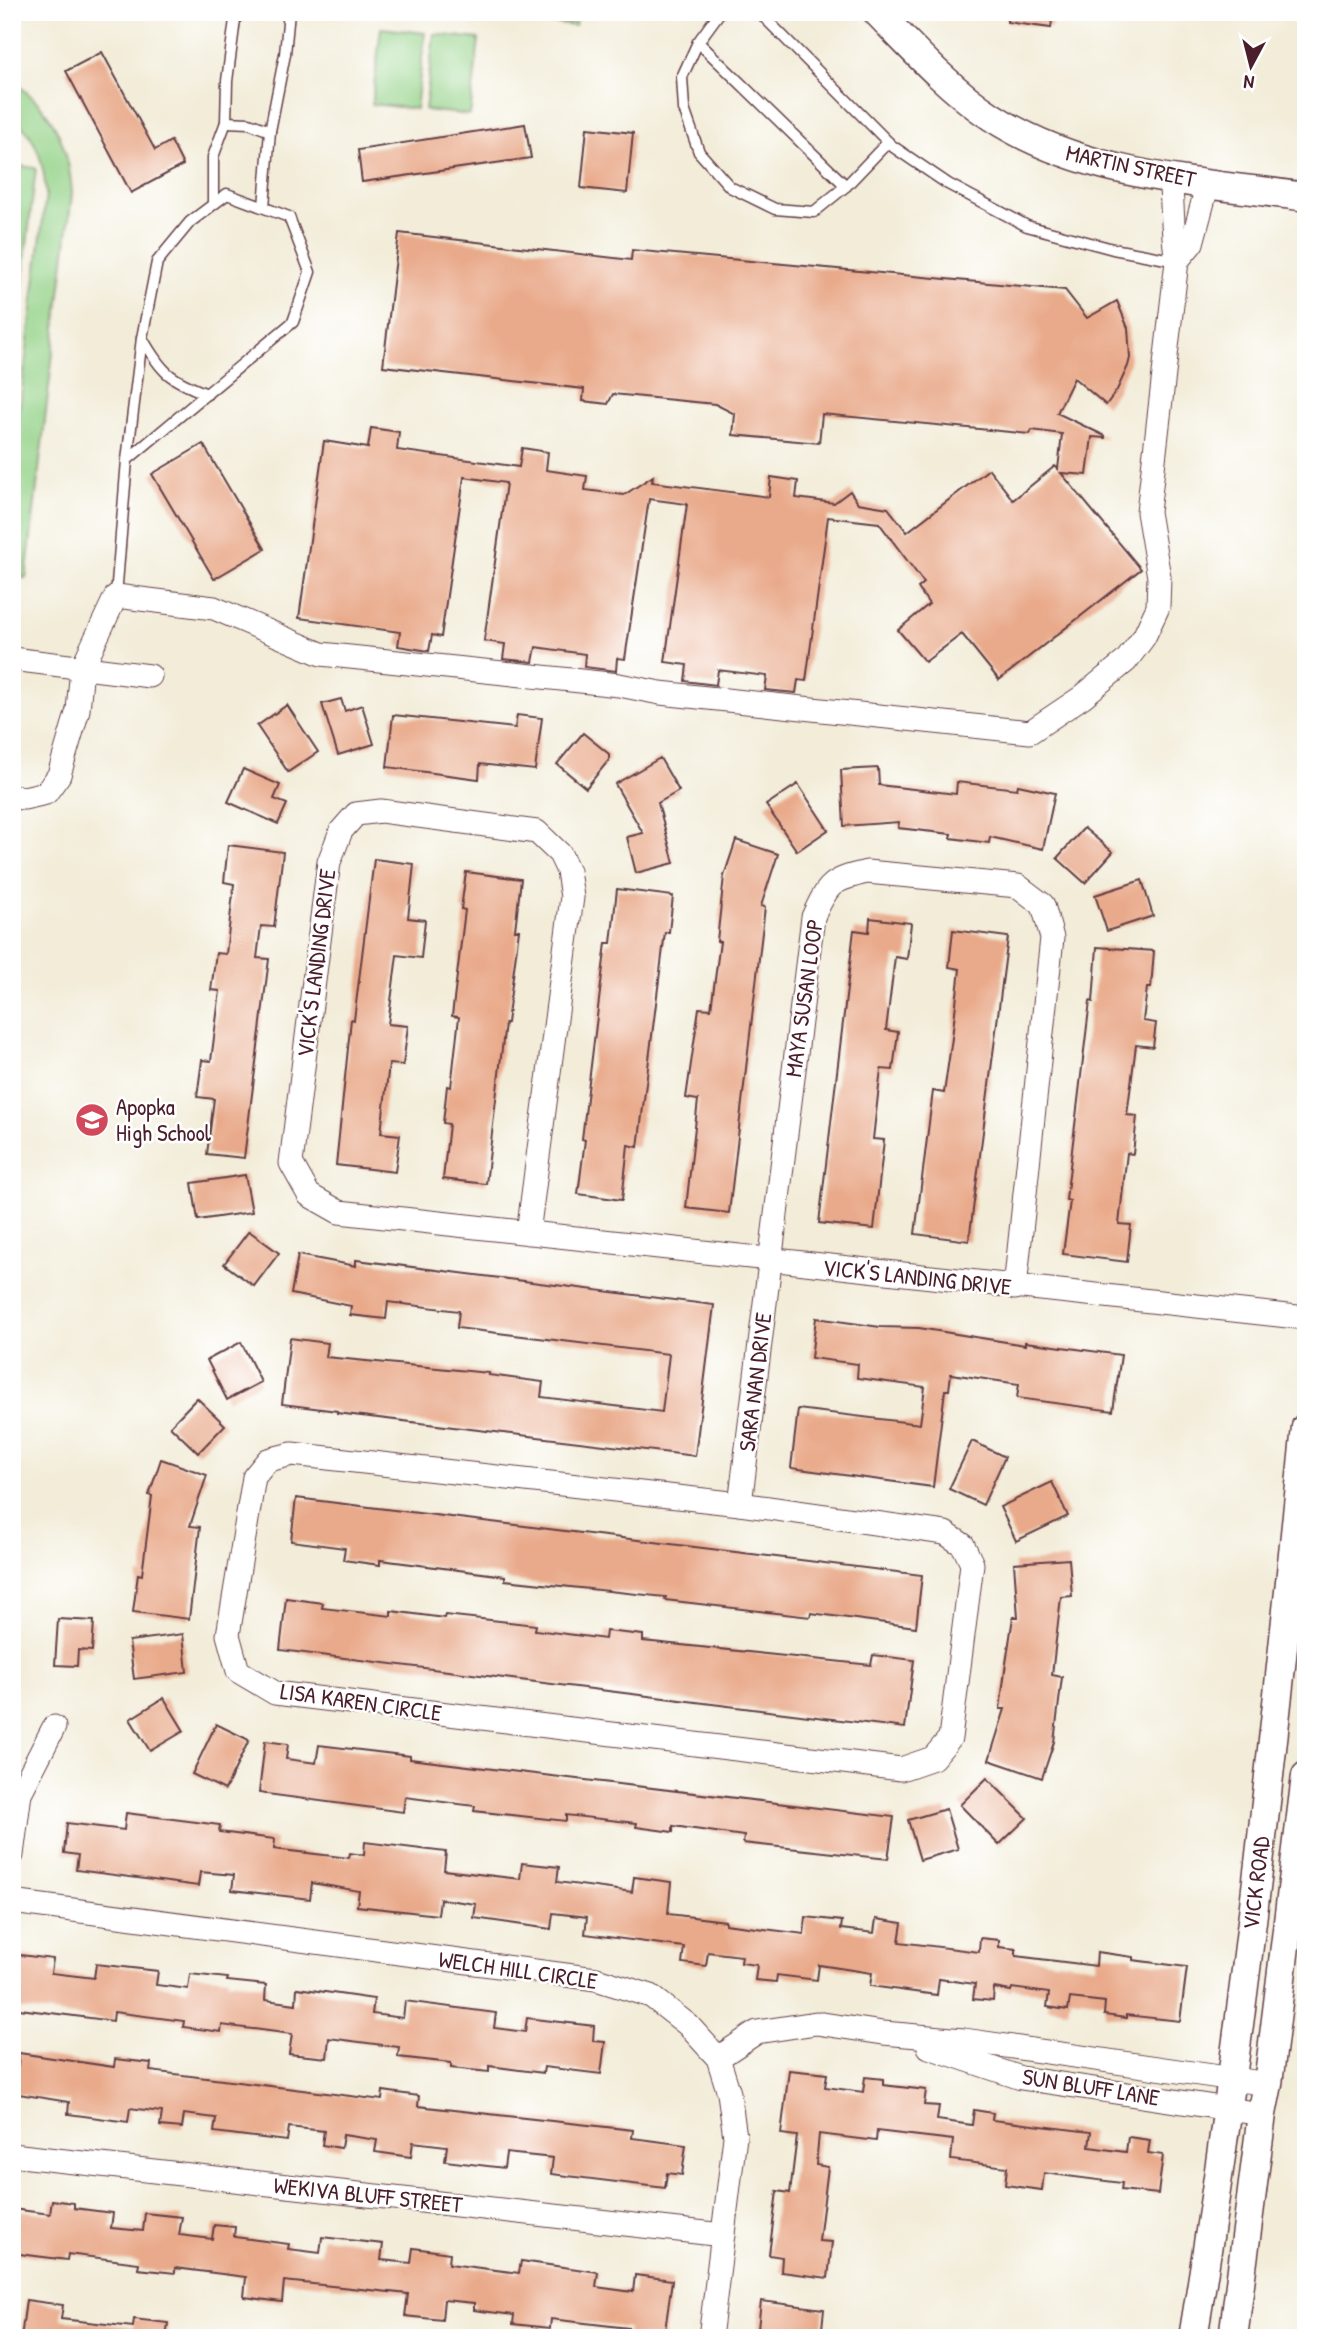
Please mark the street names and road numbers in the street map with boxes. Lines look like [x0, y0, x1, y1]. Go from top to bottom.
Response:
street label: MARTIN STREET [1063, 137, 1199, 194]
street label: VICK'S LANDING DRIVE [289, 867, 342, 1059]
street label: MAYA SUSAN LOOP [777, 917, 830, 1079]
street label: VICK'S LANDING DRIVE [821, 1251, 1013, 1302]
street label: SARA NAN DRIVE [731, 1311, 778, 1453]
street label: LISA KAREN CIRCLE [279, 1675, 444, 1728]
street label: VICK ROAD [1234, 1835, 1277, 1931]
street label: WELCH HILL CIRCLE [437, 1943, 599, 1996]
street label: SUN BLUFF LANE [1020, 2060, 1162, 2113]
street label: WEKIVA BLUFF STREET [272, 2169, 464, 2220]

